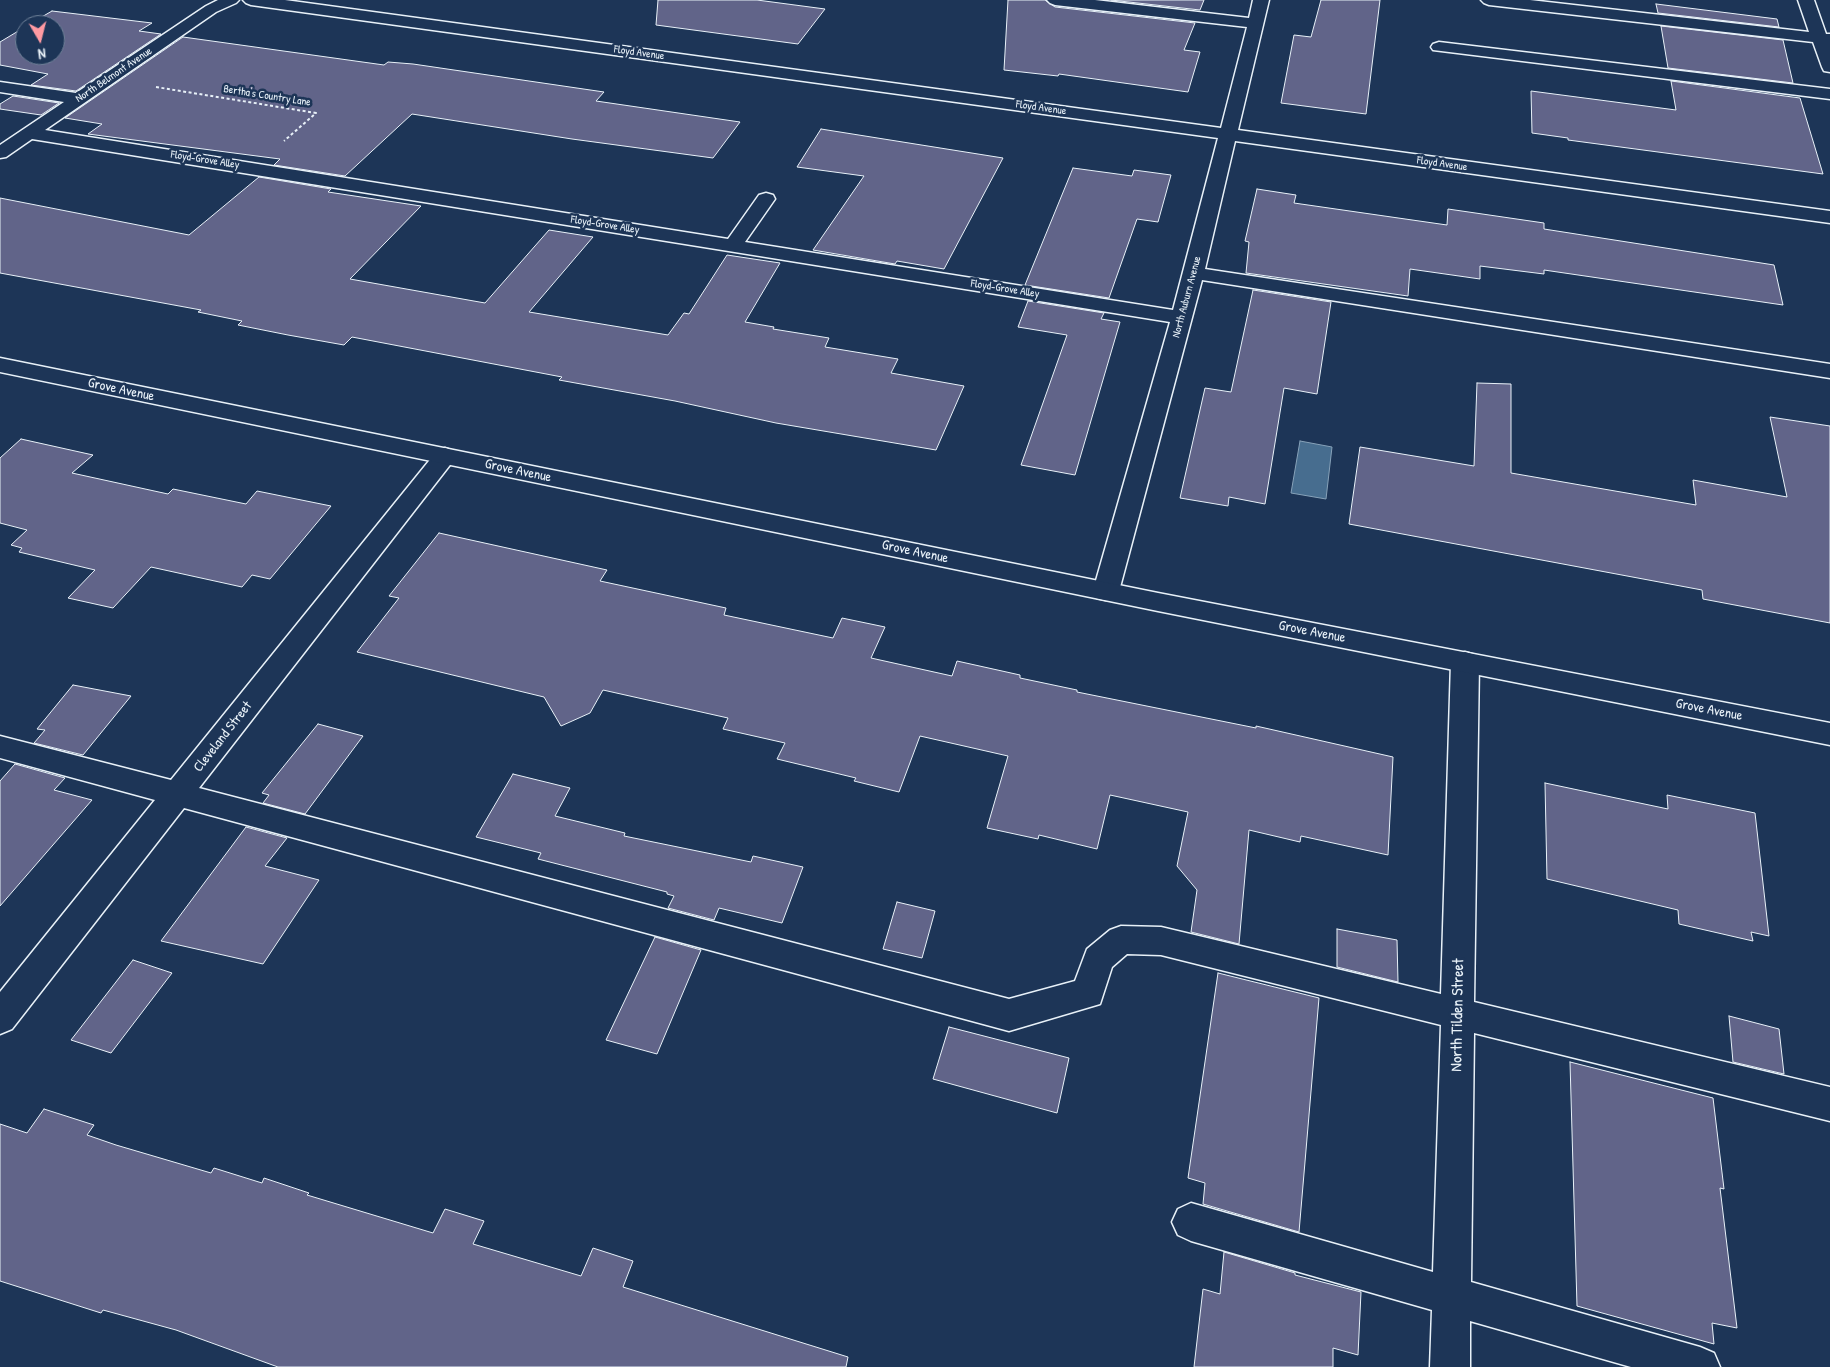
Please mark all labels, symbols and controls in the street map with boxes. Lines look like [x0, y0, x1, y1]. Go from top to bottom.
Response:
north arrow [15, 15, 65, 65]
street label: Floyd Avenue [613, 43, 665, 63]
text: N [37, 44, 47, 64]
street label: North Belmont Avenue [73, 45, 155, 105]
street label: Bertha's Country Lane [222, 83, 312, 109]
street label: Floyd Avenue [1015, 98, 1067, 118]
street label: Floyd-Grove Alley [170, 148, 240, 172]
street label: Floyd Avenue [1416, 154, 1468, 174]
street label: Floyd-Grove Alley [570, 213, 640, 237]
street label: North Auburn Avenue [1170, 255, 1204, 339]
street label: Floyd-Grove Alley [970, 277, 1040, 301]
street label: Grove Avenue [86, 375, 156, 405]
street label: Grove Avenue [483, 456, 553, 486]
street label: Grove Avenue [880, 537, 950, 567]
street label: Grove Avenue [1277, 617, 1347, 647]
street label: Grove Avenue [1674, 695, 1744, 725]
street label: Cleveland Street [190, 698, 256, 776]
street label: North Tilden Street [1447, 958, 1469, 1072]

